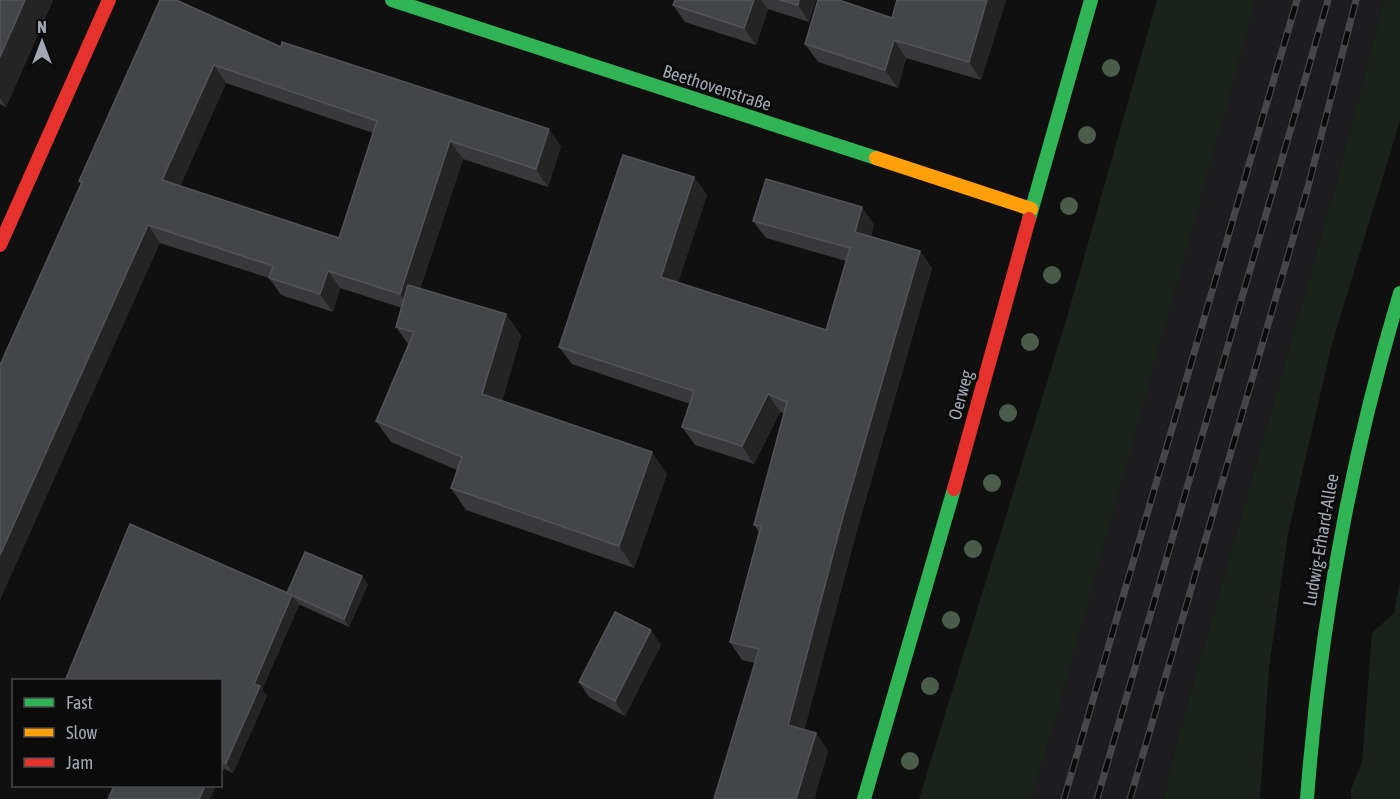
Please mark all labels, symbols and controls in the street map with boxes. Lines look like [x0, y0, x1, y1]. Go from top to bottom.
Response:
north arrow [12, 12, 72, 72]
text: N [37, 18, 47, 36]
street label: Beethovenstraße [660, 60, 774, 115]
street label: Oerweg [944, 368, 977, 422]
street label: Ludwig-Erhard-Allee [1299, 472, 1342, 608]
legend [12, 679, 222, 787]
text: Fast [66, 692, 93, 713]
text: Slow [66, 722, 97, 743]
text: Jam [66, 752, 93, 773]

